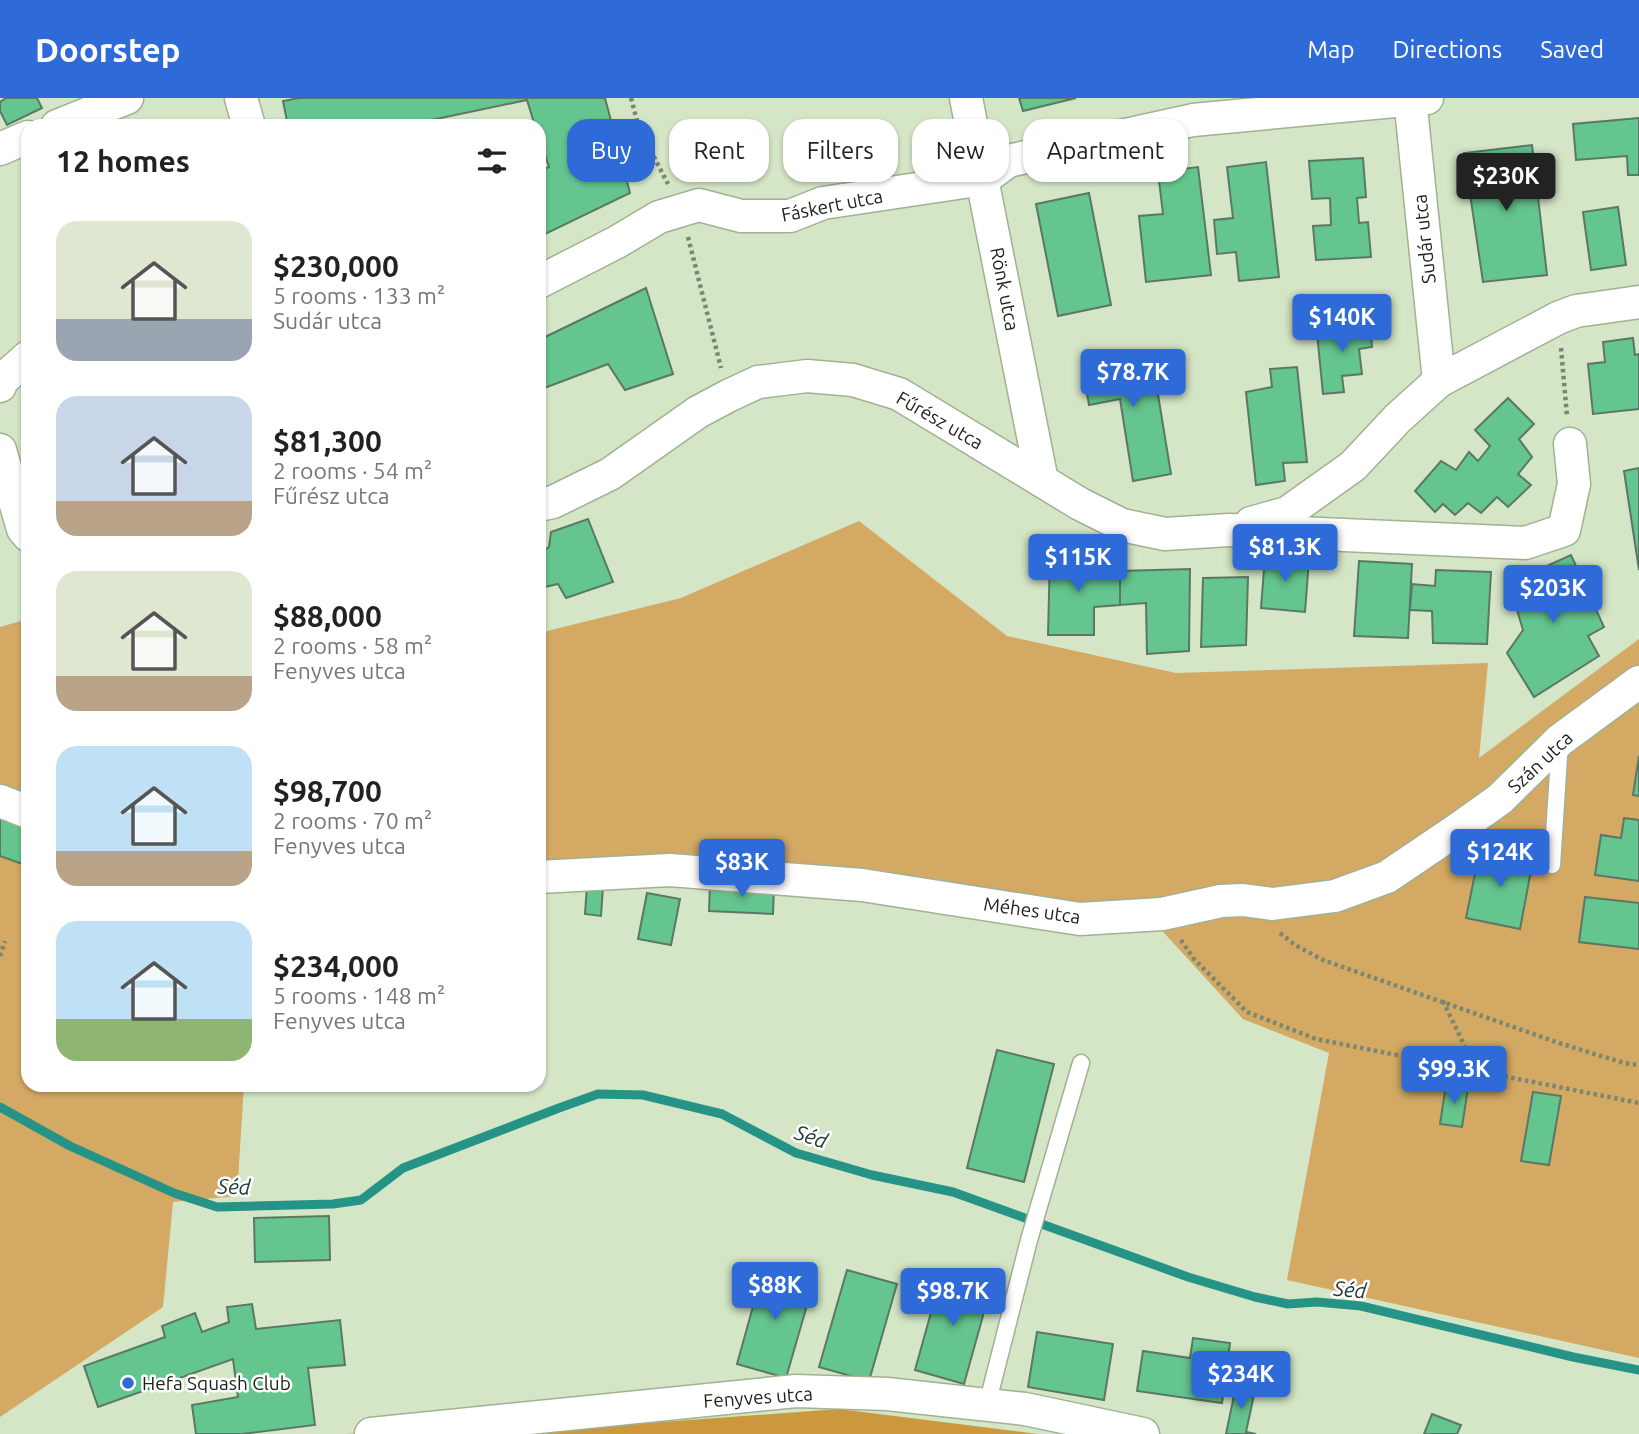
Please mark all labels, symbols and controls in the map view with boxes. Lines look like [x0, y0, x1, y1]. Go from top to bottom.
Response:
text: Doorstep [35, 31, 180, 68]
text: Map [1307, 36, 1354, 63]
text: Directions [1392, 36, 1502, 63]
text: Saved [1540, 36, 1604, 63]
chip: Buy [567, 119, 655, 182]
chip: Rent [669, 119, 769, 182]
chip: Filters [783, 119, 898, 182]
chip: New [912, 119, 1009, 182]
chip: Apartment [1023, 119, 1188, 182]
icon: filters [473, 142, 511, 180]
text: 12 homes [56, 144, 190, 178]
pin: $230K [1457, 153, 1555, 213]
text: $230K [1472, 163, 1540, 188]
street label: Fáskert utca [779, 184, 885, 226]
street label: Sudár utca [1408, 193, 1440, 285]
street label: Rönk utca [986, 245, 1024, 333]
icon: home [112, 249, 196, 333]
text: $230,000 [273, 249, 399, 283]
text: 5 rooms · 133 m² [273, 283, 445, 308]
pin: $140K [1293, 294, 1391, 354]
text: $140K [1308, 304, 1376, 329]
text: Sudár utca [273, 308, 382, 333]
pin: $78.7K [1076, 350, 1190, 409]
text: $78.7K [1097, 359, 1169, 384]
street label: Fűrész utca [893, 386, 987, 454]
icon: home [112, 424, 196, 508]
text: $81,300 [273, 424, 382, 458]
text: 2 rooms · 54 m² [273, 458, 432, 483]
text: Fűrész utca [273, 483, 390, 508]
pin: $81.3K [1228, 524, 1342, 584]
pin: $115K [1029, 534, 1127, 594]
text: $81.3K [1249, 534, 1321, 559]
text: $115K [1044, 544, 1112, 569]
pin: $203K [1504, 566, 1602, 625]
text: $203K [1519, 575, 1587, 600]
icon: home [112, 599, 196, 683]
text: $88,000 [273, 599, 382, 633]
text: 2 rooms · 58 m² [273, 633, 432, 658]
text: Fenyves utca [273, 658, 406, 683]
street label: Szán utca [1503, 727, 1577, 797]
icon: home [112, 774, 196, 858]
text: $98,700 [273, 774, 382, 808]
text: 2 rooms · 70 m² [273, 808, 432, 833]
pin: $124K [1451, 830, 1549, 889]
text: Fenyves utca [273, 833, 406, 858]
text: $124K [1466, 839, 1534, 864]
pin: $83K [701, 840, 783, 899]
text: $83K [715, 849, 769, 874]
street label: Méhes utca [982, 892, 1082, 928]
icon: home [112, 949, 196, 1033]
text: $234,000 [273, 949, 399, 983]
text: 5 rooms · 148 m² [273, 983, 445, 1008]
text: Fenyves utca [273, 1008, 406, 1033]
pin: $99.3K [1397, 1046, 1511, 1106]
text: $99.3K [1418, 1056, 1490, 1081]
water label: Séd [791, 1119, 832, 1153]
water label: Séd [216, 1173, 252, 1199]
pin: $88K [734, 1262, 816, 1322]
pin: $98.7K [896, 1268, 1010, 1328]
text: $88K [748, 1272, 802, 1297]
water label: Séd [1332, 1276, 1369, 1303]
text: $98.7K [917, 1278, 989, 1303]
pin: $234K [1192, 1352, 1290, 1411]
text: $234K [1207, 1361, 1275, 1386]
place label: Hefa Squash Club [142, 1372, 291, 1394]
marker: Hefa Squash Club [120, 1375, 136, 1391]
street label: Fenyves utca [702, 1382, 814, 1412]

